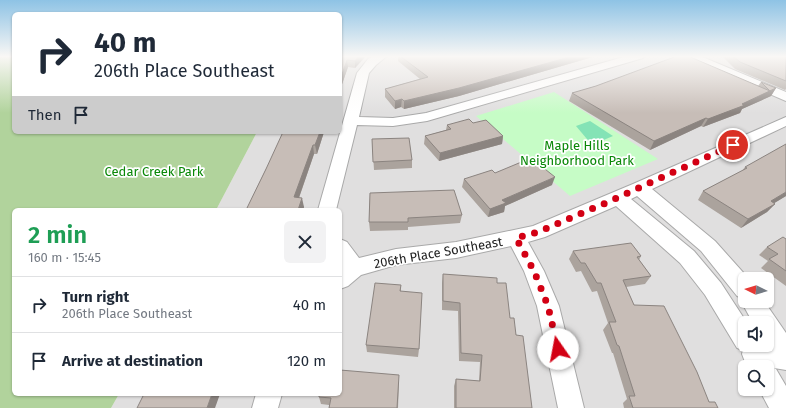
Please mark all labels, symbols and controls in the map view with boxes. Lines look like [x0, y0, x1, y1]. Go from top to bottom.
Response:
text: 40 m [94, 26, 157, 59]
icon: right [28, 28, 80, 80]
text: 206th Place Southeast [94, 60, 274, 82]
icon: arrive [70, 104, 92, 126]
text: Then [28, 106, 62, 124]
pin [716, 128, 750, 162]
icon: arrive [722, 134, 744, 156]
park label: Maple Hills Neighborhood Park [520, 138, 634, 168]
park label: Cedar Creek Park [105, 164, 204, 179]
text: 2 min [28, 221, 87, 249]
button: close [284, 221, 326, 263]
street label: 206th Place Southeast [373, 234, 504, 271]
text: 160 m · 15:45 [28, 250, 101, 265]
north arrow [738, 272, 774, 308]
map controls [738, 272, 774, 396]
text: Turn right [62, 288, 129, 306]
icon: right [28, 294, 50, 316]
text: 40 m [293, 296, 326, 314]
text: 206th Place Southeast [62, 306, 192, 321]
button: sound [738, 316, 774, 352]
position arrow [537, 328, 579, 370]
icon: arrive [28, 350, 50, 372]
text: Arrive at destination [62, 352, 203, 370]
text: 120 m [287, 352, 326, 370]
button: search [738, 360, 774, 396]

